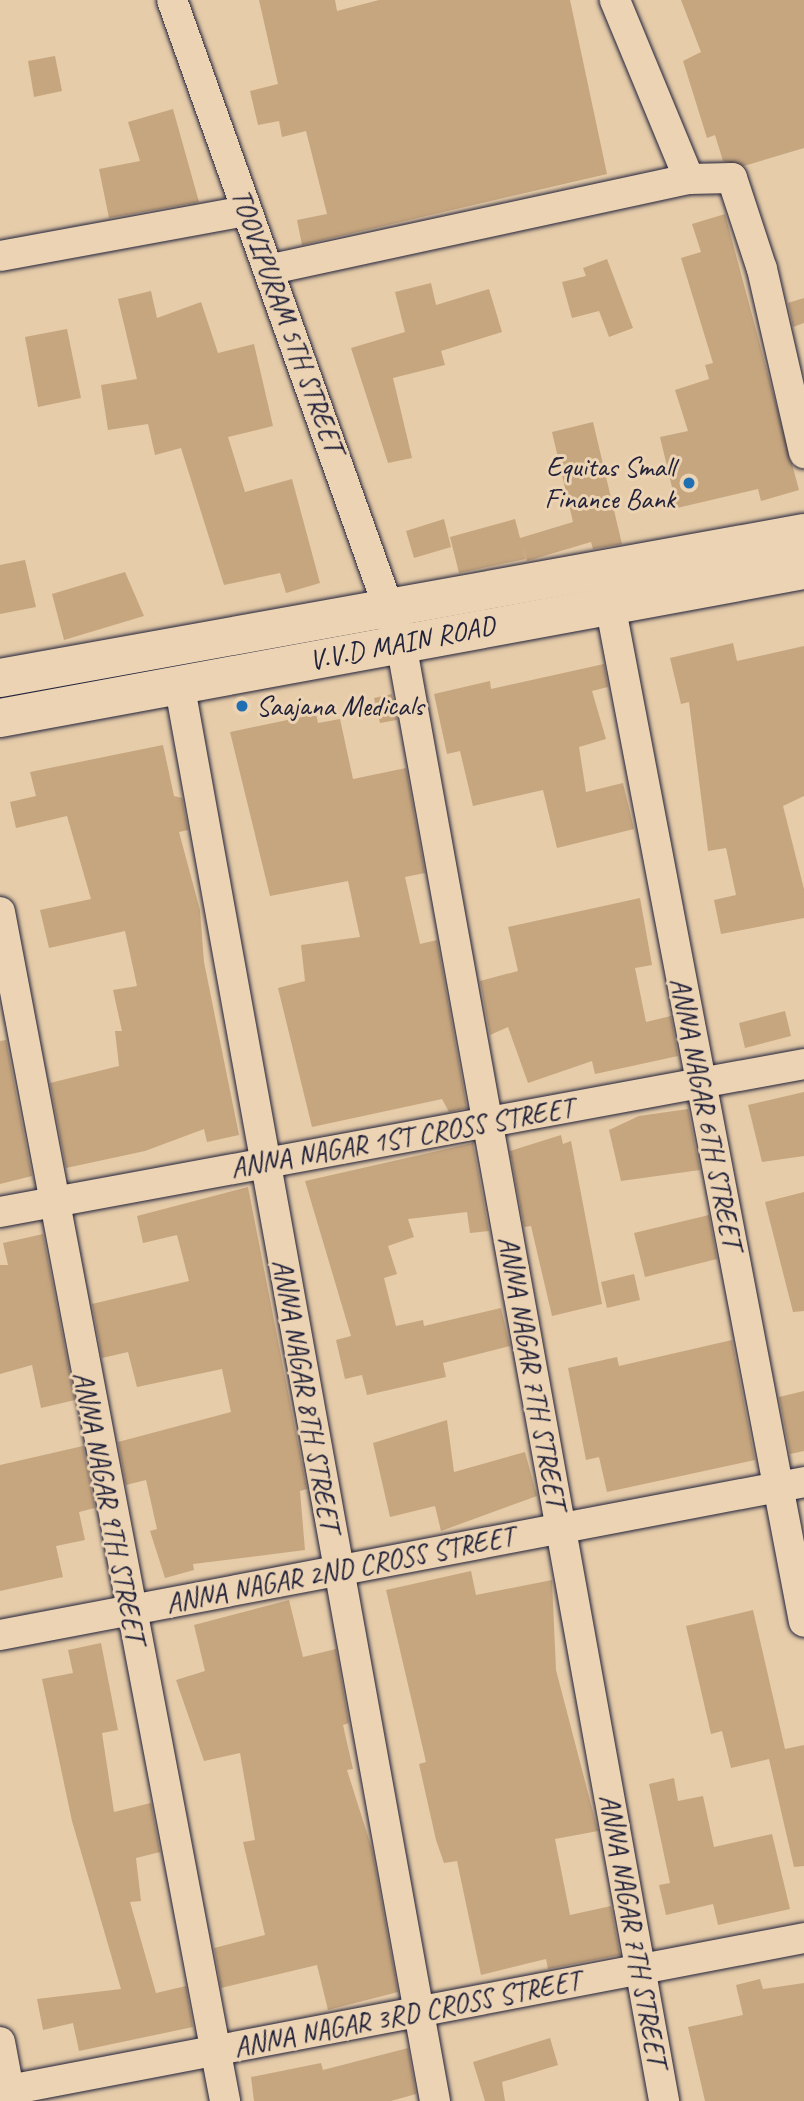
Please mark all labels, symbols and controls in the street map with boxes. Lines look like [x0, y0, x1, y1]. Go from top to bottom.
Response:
street label: TOOVIPURAM 5TH STREET [224, 185, 350, 457]
place label: Equitas Small Finance Bank [544, 450, 675, 516]
marker: Equitas Small Finance Bank [681, 475, 697, 491]
street label: V.V.D MAIN ROAD [306, 609, 498, 677]
place label: Saajana Medicals [256, 689, 423, 723]
marker: Saajana Medicals [234, 698, 250, 714]
street label: ANNA NAGAR 6TH STREET [663, 974, 749, 1252]
street label: ANNA NAGAR 1ST CROSS STREET [227, 1091, 577, 1185]
street label: ANNA NAGAR 7TH STREET [491, 1233, 573, 1511]
street label: ANNA NAGAR 8TH STREET [265, 1256, 347, 1534]
street label: ANNA NAGAR 9TH STREET [66, 1368, 152, 1646]
street label: ANNA NAGAR 2ND CROSS STREET [162, 1520, 518, 1620]
street label: ANNA NAGAR 7TH STREET [592, 1791, 674, 2069]
street label: ANNA NAGAR 3RD CROSS STREET [230, 1964, 584, 2064]

